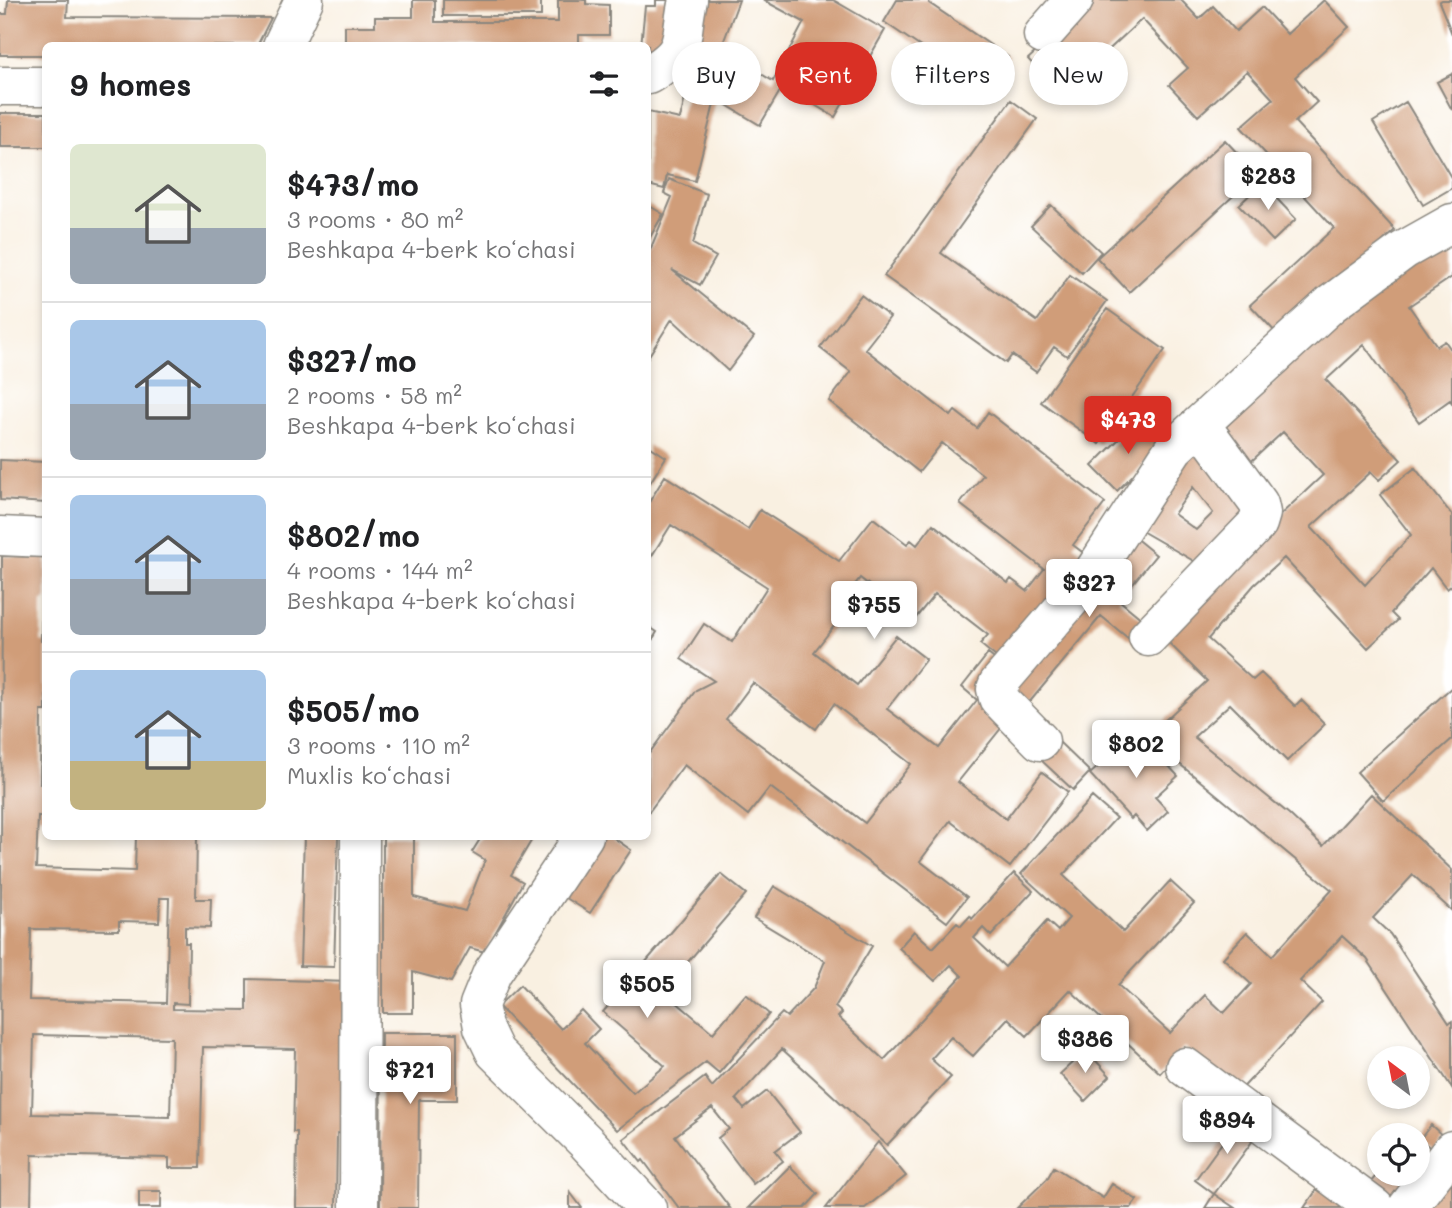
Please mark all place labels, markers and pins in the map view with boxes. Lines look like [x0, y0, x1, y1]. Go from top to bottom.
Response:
pin: $283 [1227, 152, 1309, 212]
pin: $473 [1087, 396, 1169, 456]
pin: $327 [1048, 560, 1130, 619]
pin: $755 [833, 582, 915, 641]
pin: $802 [1095, 720, 1177, 780]
pin: $505 [606, 960, 688, 1020]
pin: $386 [1044, 1016, 1126, 1075]
pin: $721 [369, 1046, 451, 1106]
pin: $894 [1186, 1096, 1268, 1156]

